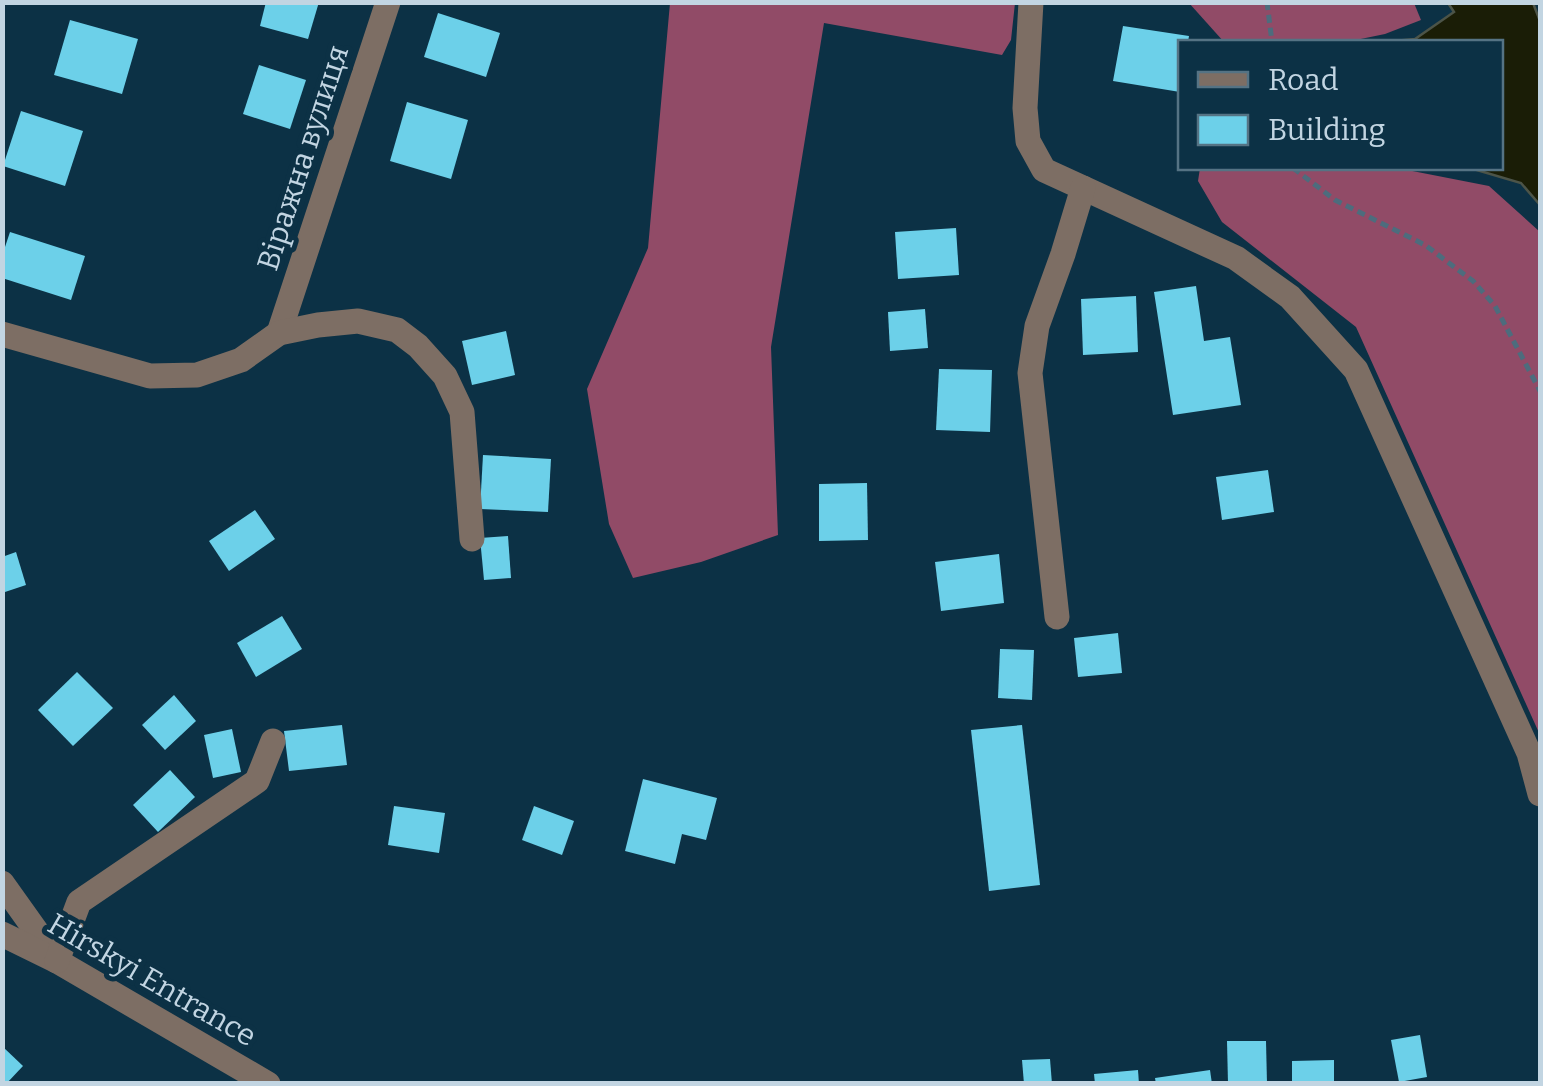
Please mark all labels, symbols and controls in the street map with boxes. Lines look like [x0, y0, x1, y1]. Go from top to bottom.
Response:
legend [1178, 40, 1503, 170]
street label: Віражна вулиця [250, 41, 356, 275]
text: Road [1268, 62, 1339, 98]
text: Building [1268, 112, 1386, 148]
street label: Hirskyi Entrance [41, 906, 263, 1054]

